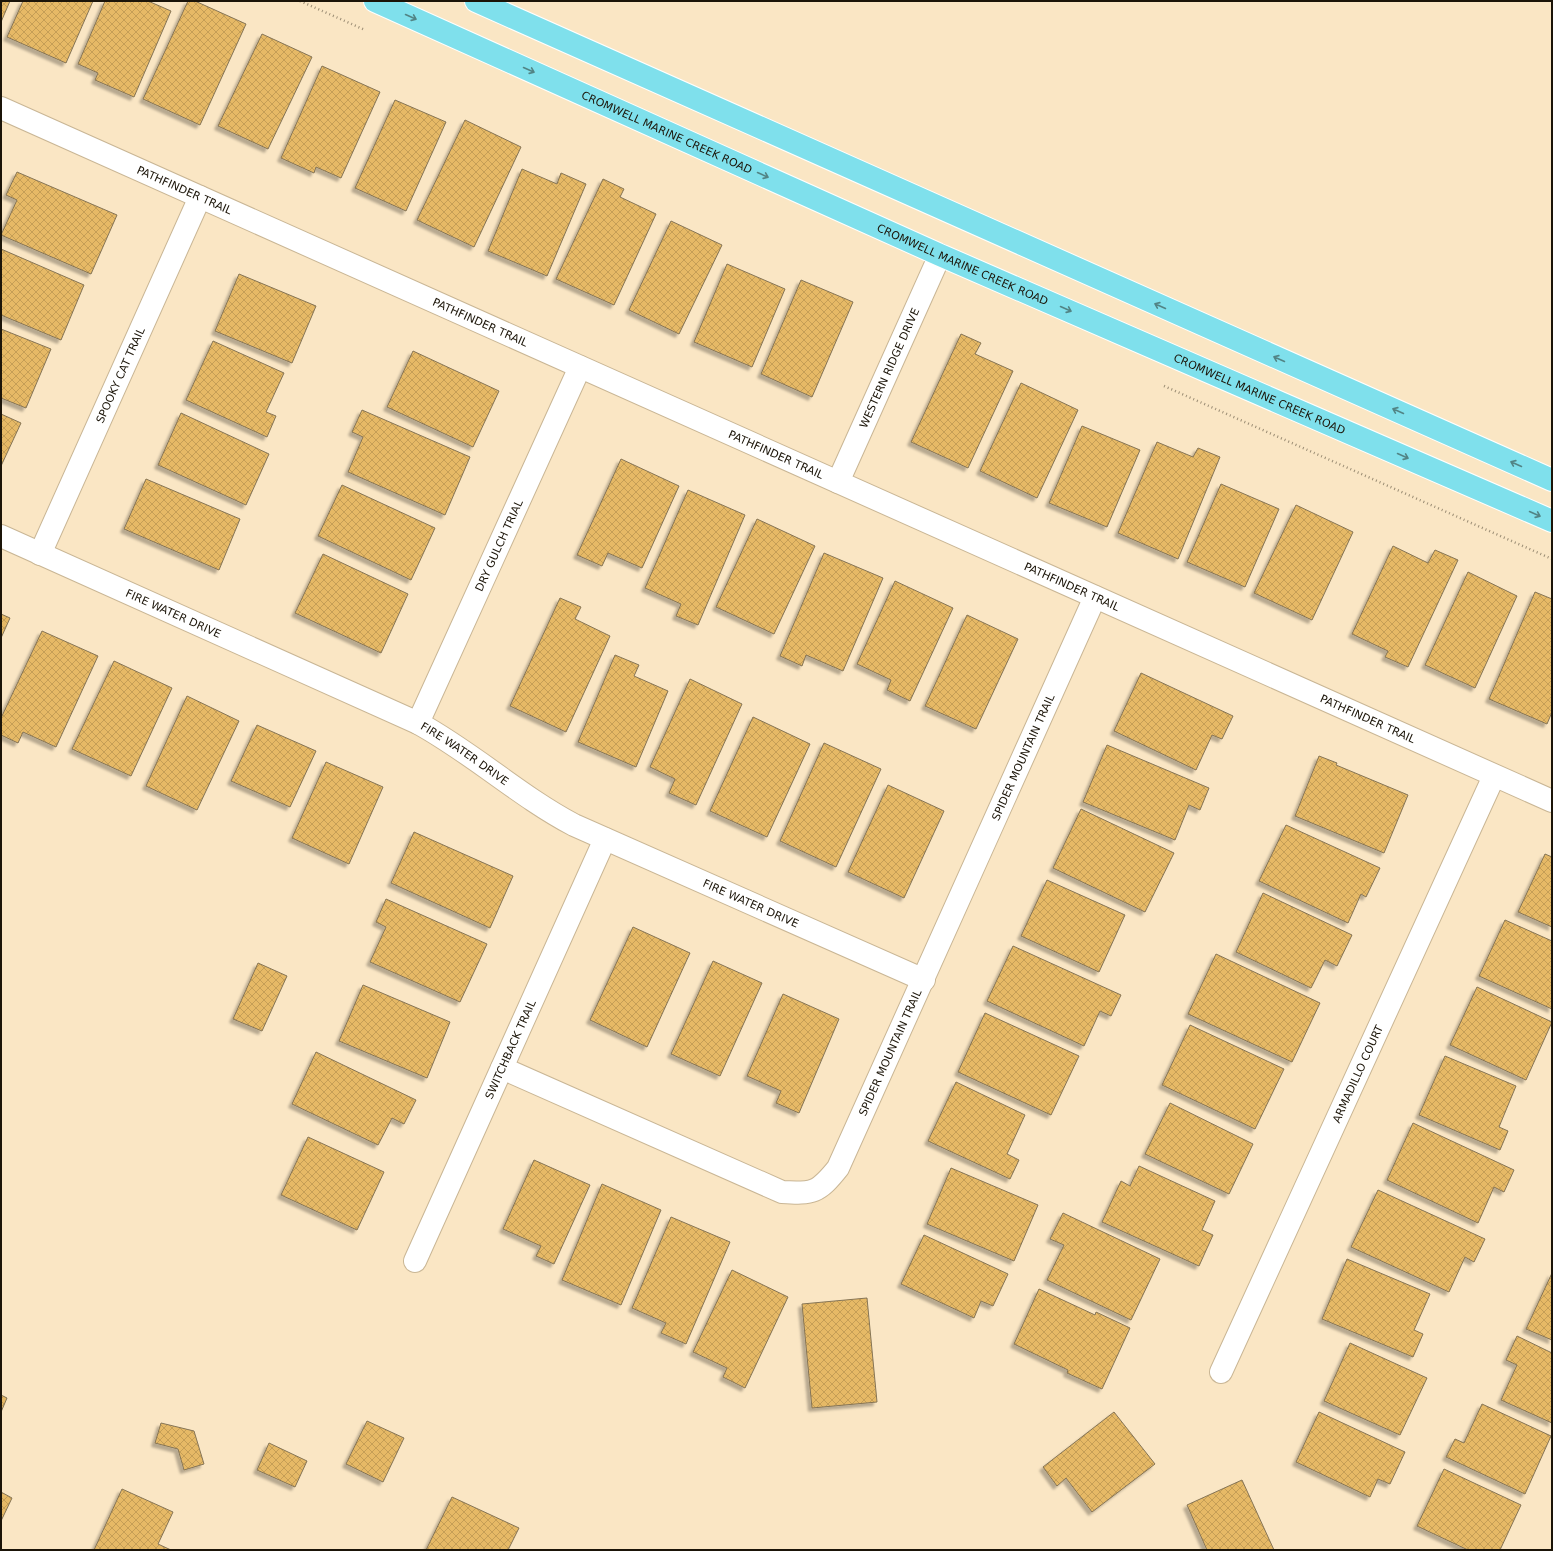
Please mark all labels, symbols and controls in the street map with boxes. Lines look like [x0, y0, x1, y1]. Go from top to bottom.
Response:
one-way arrow [404, 14, 416, 21]
one-way arrow [523, 67, 535, 74]
street label: CROMWELL MARINE CREEK ROAD [579, 88, 754, 176]
street label: PATHFINDER TRAIL [135, 163, 235, 217]
one-way arrow [757, 172, 769, 179]
street label: CROMWELL MARINE CREEK ROAD [875, 221, 1050, 308]
street label: PATHFINDER TRAIL [431, 295, 531, 349]
one-way arrow [1154, 302, 1166, 309]
street label: WESTERN RIDGE DRIVE [857, 306, 922, 430]
one-way arrow [1060, 306, 1072, 314]
street label: SPOOKY CAT TRAIL [93, 324, 148, 425]
street label: CROMWELL MARINE CREEK ROAD [1172, 351, 1347, 437]
one-way arrow [1273, 354, 1285, 362]
one-way arrow [1392, 407, 1404, 415]
street label: PATHFINDER TRAIL [727, 427, 827, 482]
one-way arrow [1397, 453, 1409, 461]
one-way arrow [1511, 460, 1523, 468]
street label: DRY GULCH TRIAL [472, 497, 526, 593]
one-way arrow [1529, 511, 1541, 518]
street label: PATHFINDER TRAIL [1022, 560, 1122, 614]
street label: FIRE WATER DRIVE [124, 586, 223, 640]
street label: SPIDER MOUNTAIN TRAIL [989, 691, 1057, 822]
street label: PATHFINDER TRAIL [1318, 692, 1418, 746]
street label: FIRE WATER DRIVE [419, 719, 511, 788]
street label: FIRE WATER DRIVE [701, 876, 801, 930]
street label: SPIDER MOUNTAIN TRAIL [856, 987, 924, 1118]
street label: SWITCHBACK TRAIL [482, 997, 539, 1101]
street label: ARMADILLO COURT [1330, 1023, 1386, 1125]

